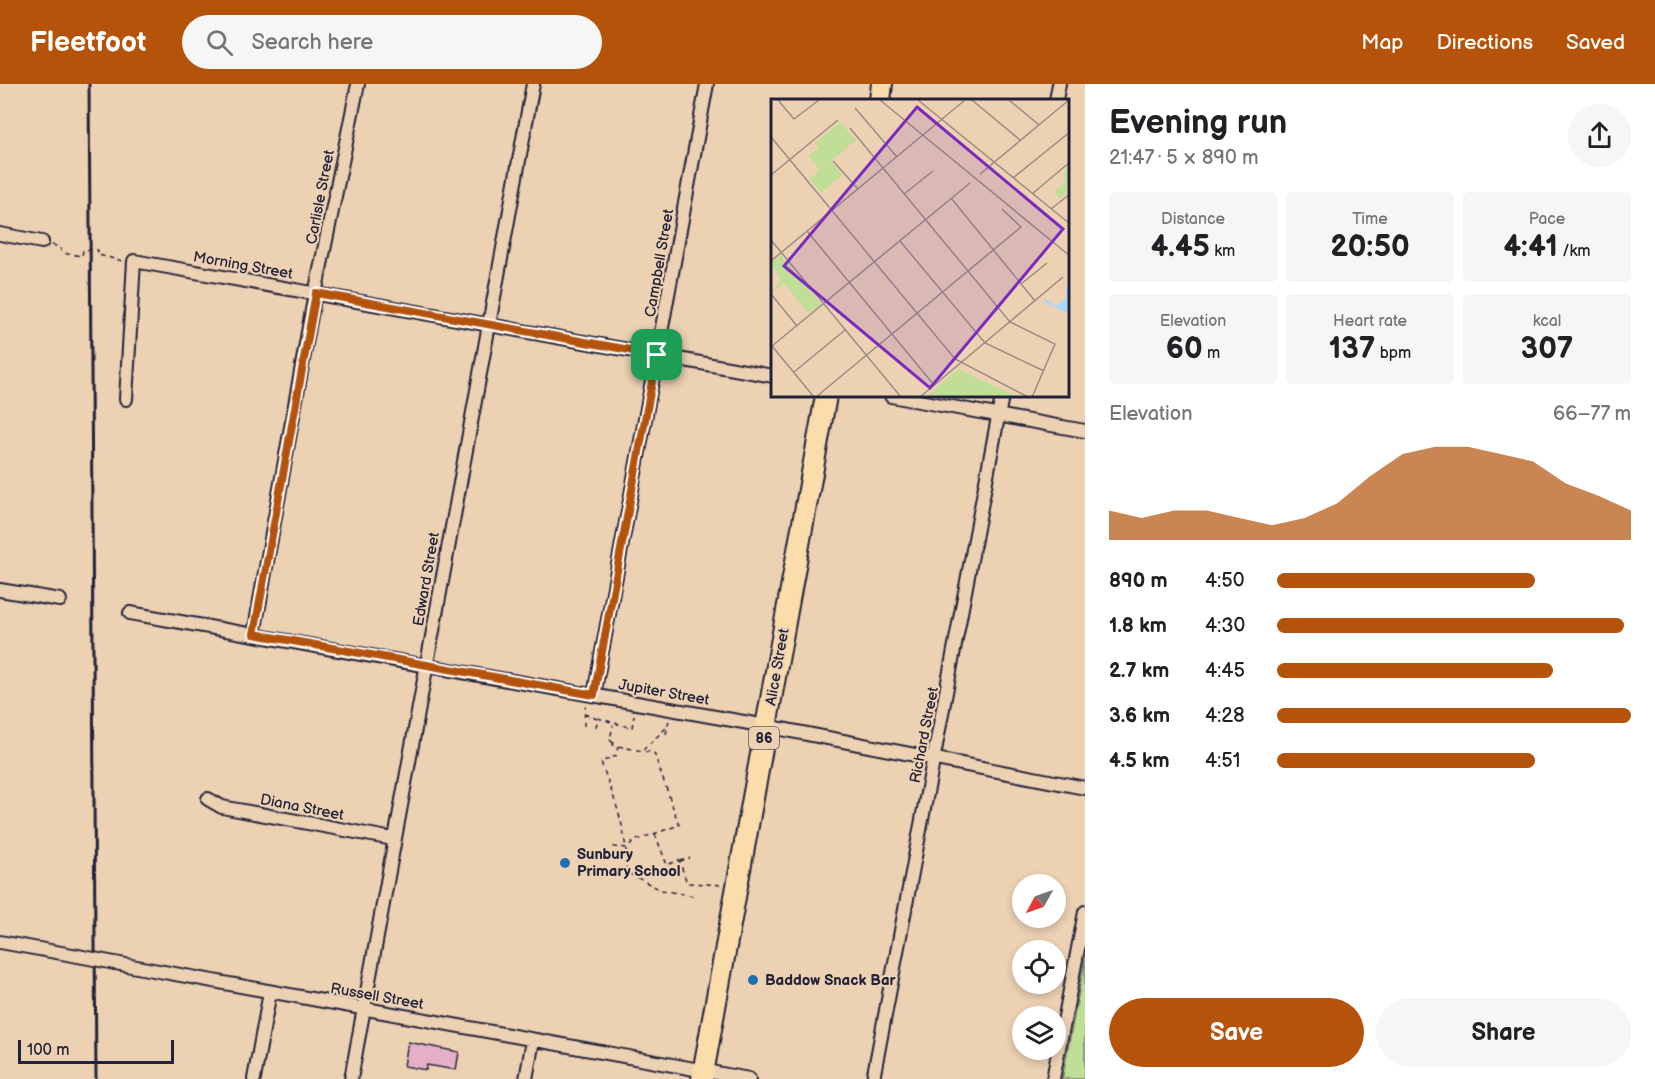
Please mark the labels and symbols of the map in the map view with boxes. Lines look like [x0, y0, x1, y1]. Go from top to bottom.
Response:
inset map [771, 99, 1070, 398]
street label: Carlisle Street [302, 148, 339, 246]
street label: Campbell Street [641, 207, 678, 319]
street label: Morning Street [192, 247, 295, 284]
pin [631, 329, 682, 380]
street label: Edward Street [409, 530, 444, 628]
street label: Alice Street [761, 627, 794, 707]
street label: Jupiter Street [617, 675, 711, 710]
street label: Richard Street [906, 685, 943, 785]
road number: 86 [749, 727, 779, 749]
street label: Diana Street [258, 790, 346, 825]
place label: Sunbury Primary School [577, 845, 681, 881]
marker: Sunbury Primary School [558, 856, 572, 870]
north arrow [1012, 874, 1066, 928]
place label: Baddow Snack Bar [765, 971, 897, 990]
marker: Baddow Snack Bar [746, 973, 760, 987]
street label: Russell Street [329, 979, 425, 1014]
scale bar [18, 1037, 174, 1064]

